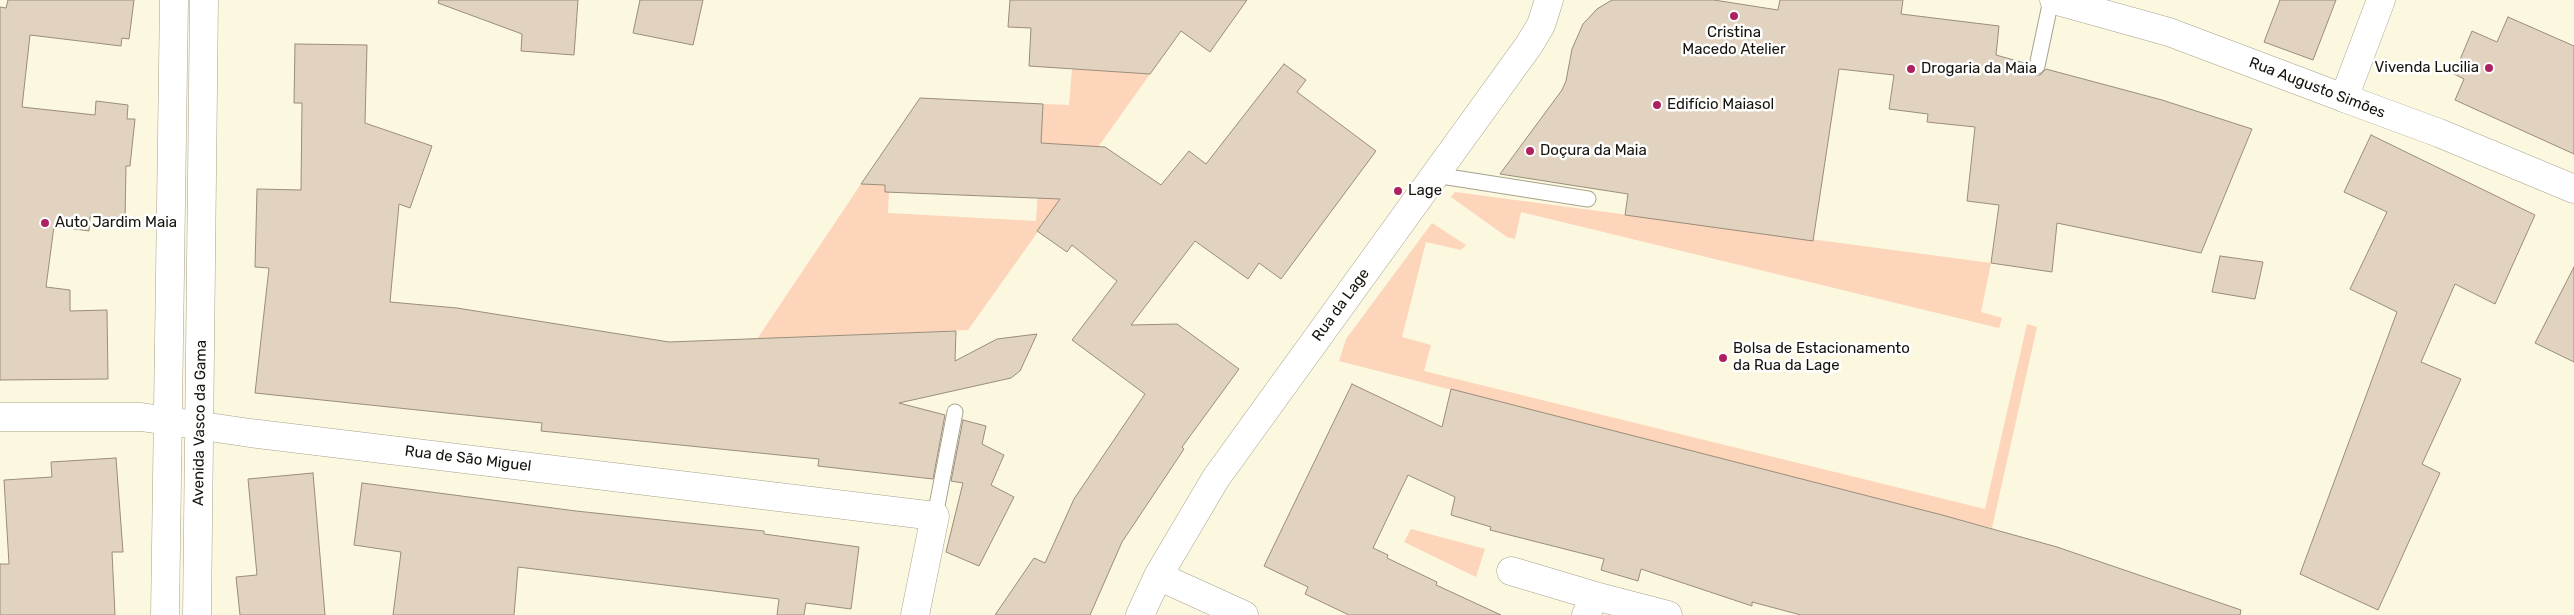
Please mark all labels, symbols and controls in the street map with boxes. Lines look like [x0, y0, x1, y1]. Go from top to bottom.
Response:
marker: Cristina Macedo Atelier [1728, 10, 1740, 22]
place label: Cristina Macedo Atelier [1682, 24, 1786, 59]
street label: Rua Augusto Simões [2246, 54, 2388, 122]
place label: Vivenda Lucilia [2374, 59, 2479, 77]
place label: Drogaria da Maia [1921, 60, 2037, 78]
marker: Vivenda Lucilia [2483, 62, 2495, 74]
marker: Drogaria da Maia [1905, 63, 1917, 75]
place label: Edifício Maiasol [1667, 96, 1774, 114]
marker: Edifício Maiasol [1651, 99, 1663, 111]
place label: Doçura da Maia [1540, 142, 1647, 160]
marker: Doçura da Maia [1524, 145, 1536, 157]
place label: Lage [1408, 182, 1442, 200]
marker: Lage [1392, 185, 1404, 197]
place label: Auto Jardim Maia [55, 214, 177, 232]
marker: Auto Jardim Maia [39, 217, 51, 229]
street label: Rua da Lage [1309, 265, 1373, 345]
street label: Avenida Vasco da Gama [190, 340, 210, 506]
place label: Bolsa de Estacionamento da Rua da Lage [1733, 340, 1910, 375]
marker: Bolsa de Estacionamento da Rua da Lage [1717, 352, 1729, 364]
street label: Rua de São Miguel [404, 442, 532, 476]

